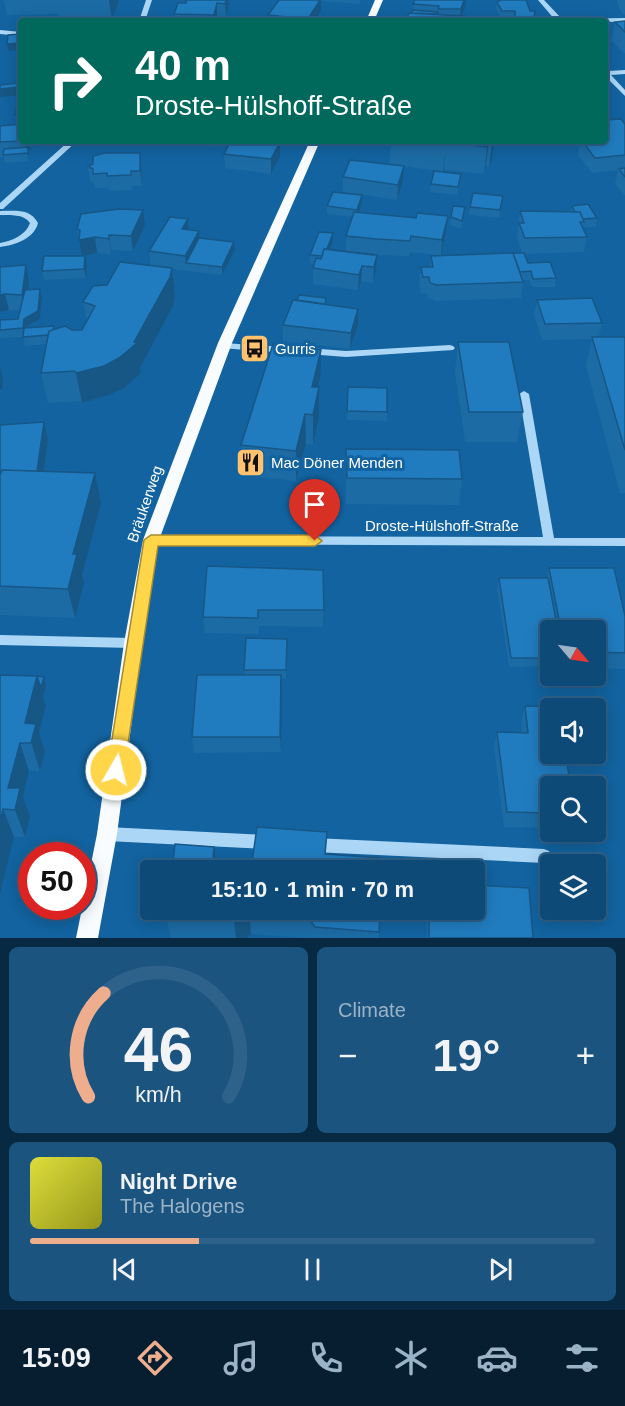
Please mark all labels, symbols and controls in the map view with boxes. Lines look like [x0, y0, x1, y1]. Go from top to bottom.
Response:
icon: right [36, 42, 114, 120]
text: 40 m [135, 42, 231, 89]
text: Droste-Hülshoff-Straße [135, 91, 412, 121]
bus stop icon: Gurris [238, 333, 270, 365]
place label: Gurris [275, 340, 316, 357]
restaurant icon: Mac Döner Menden [234, 447, 266, 479]
place label: Mac Döner Menden [271, 454, 403, 471]
street label: Bräukerweg [123, 463, 166, 544]
pin [289, 479, 340, 541]
icon: arrive [298, 488, 331, 521]
street label: Droste-Hülshoff-Straße [365, 517, 519, 534]
north arrow [540, 620, 606, 686]
map controls [540, 620, 606, 920]
button: sound [540, 698, 606, 764]
position arrow [84, 738, 148, 802]
button: search [540, 776, 606, 842]
speed limit sign: 50 [18, 842, 96, 920]
button: layers [540, 854, 606, 920]
text: 15:10 · 1 min · 70 m [211, 877, 414, 902]
text: Climate [338, 999, 406, 1021]
text: 46 [124, 1015, 193, 1084]
text: 19° [432, 1030, 501, 1081]
text: − [338, 1037, 357, 1074]
text: + [576, 1037, 595, 1074]
text: km/h [135, 1083, 182, 1107]
text: Night Drive [120, 1169, 237, 1194]
text: The Halogens [120, 1195, 245, 1217]
icon: previous [108, 1253, 141, 1286]
icon: pause [296, 1253, 329, 1286]
icon: next [484, 1253, 517, 1286]
icon: directions [134, 1337, 176, 1379]
icon: music [220, 1337, 262, 1379]
icon: phone [305, 1337, 347, 1379]
icon: climate [390, 1337, 432, 1379]
icon: car [476, 1337, 518, 1379]
icon: filters [561, 1337, 603, 1379]
text: 15:09 [22, 1343, 91, 1373]

